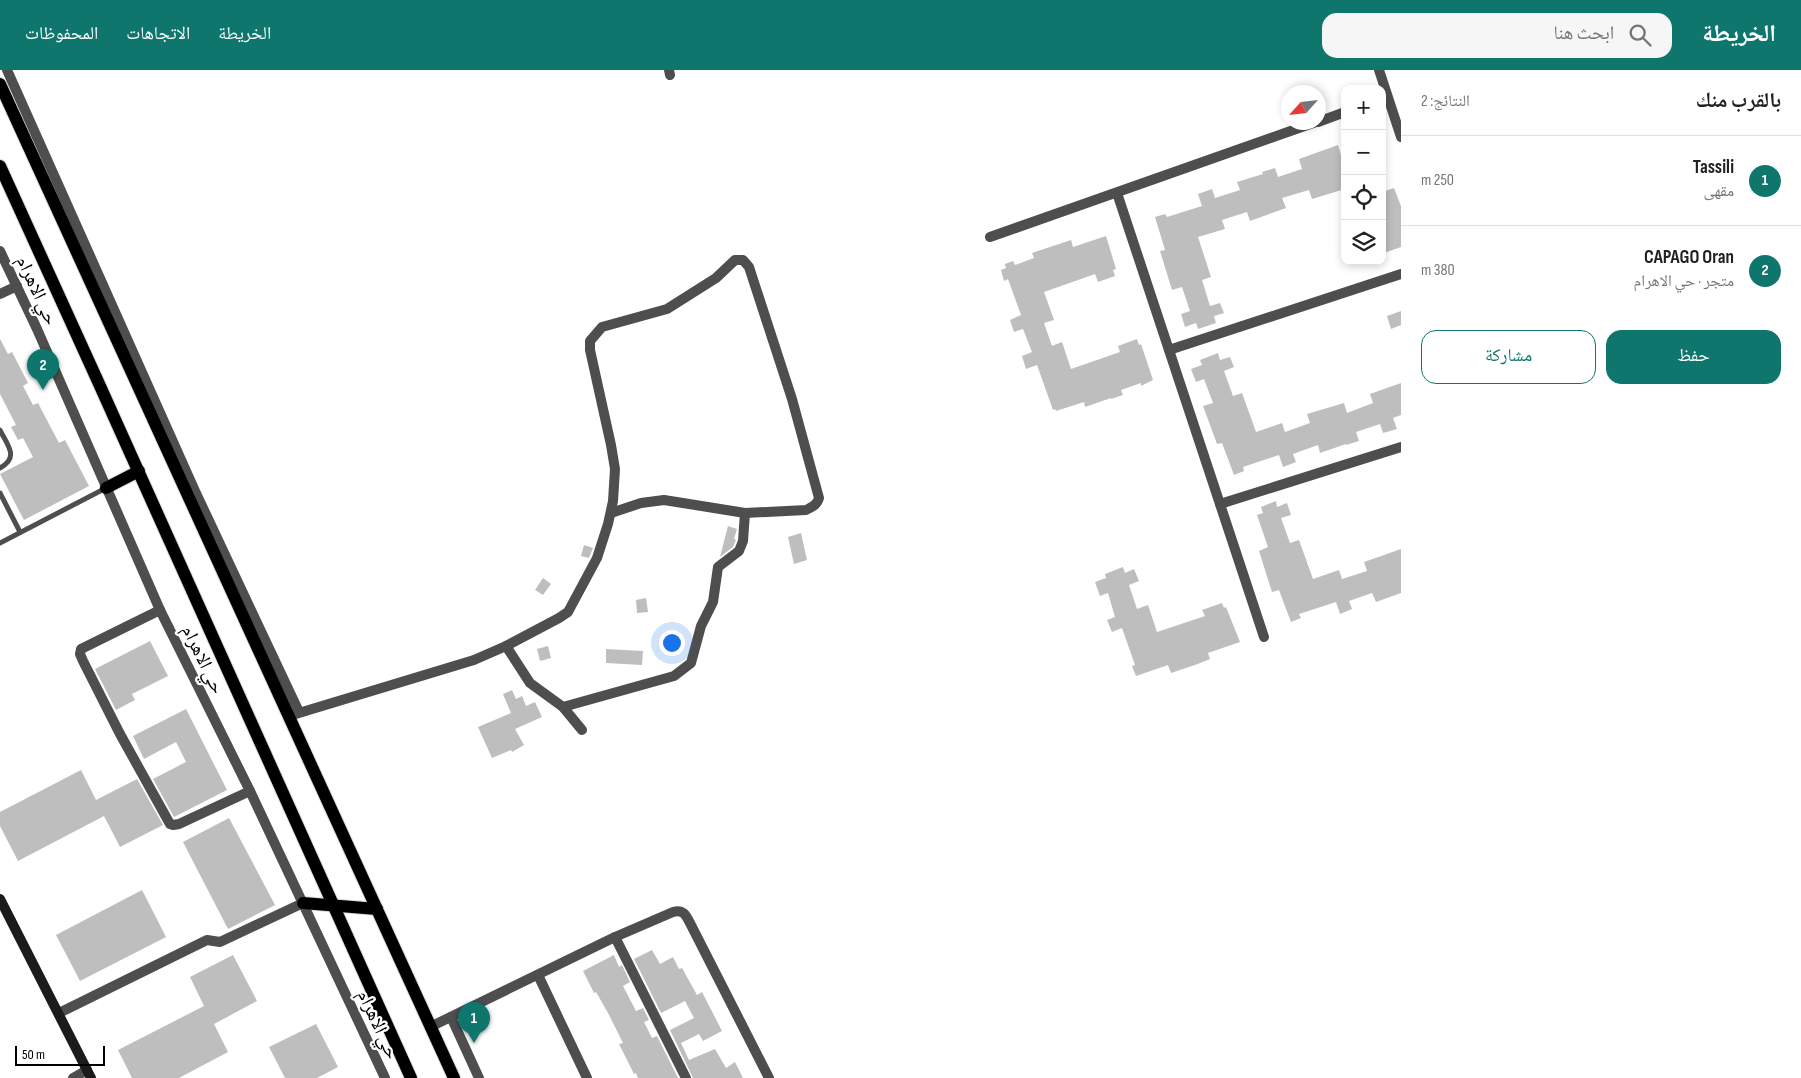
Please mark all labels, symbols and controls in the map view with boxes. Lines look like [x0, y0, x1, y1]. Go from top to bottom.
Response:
search box [1322, 13, 1672, 58]
text: الخريطة [1702, 19, 1776, 48]
icon: search [1626, 21, 1654, 49]
text: ابحث هنا [1553, 22, 1614, 45]
text: المحفوظات [25, 23, 98, 44]
text: الاتجاهات [126, 23, 190, 44]
text: الخريطة [218, 23, 271, 44]
north arrow [1281, 85, 1326, 130]
map controls [1341, 85, 1386, 265]
button: + [1341, 85, 1386, 130]
text: بالقرب منك [1696, 88, 1781, 113]
text: النتائج: 2 [1421, 92, 1470, 111]
button: − [1341, 130, 1386, 175]
text: Tassili [1693, 156, 1734, 179]
text: 250 m [1421, 171, 1454, 190]
text: 1 [1762, 171, 1768, 190]
button: locate [1341, 175, 1386, 220]
text: مقهى [1703, 182, 1734, 201]
button: layers [1341, 220, 1386, 265]
text: CAPAGO Oran [1644, 246, 1734, 269]
street label: حي الاهرام [8, 252, 63, 330]
text: 380 m [1421, 261, 1455, 280]
text: 2 [1762, 261, 1769, 280]
text: متجر · حي الاهرام [1634, 272, 1734, 291]
button: مشاركة [1421, 330, 1596, 384]
button: حفظ [1606, 330, 1781, 384]
pin: 2 [27, 349, 59, 390]
street label: حي الاهرام [174, 622, 229, 699]
your location [659, 630, 685, 656]
street label: حي الاهرام [349, 986, 404, 1064]
pin: 1 [458, 1002, 490, 1043]
scale bar [15, 1043, 105, 1066]
text: 50 m [22, 1046, 45, 1063]

